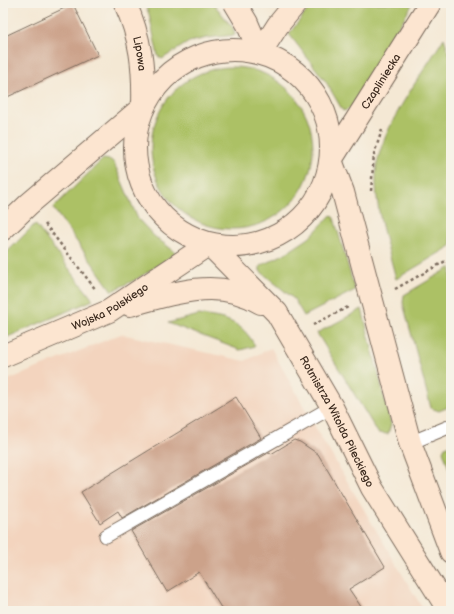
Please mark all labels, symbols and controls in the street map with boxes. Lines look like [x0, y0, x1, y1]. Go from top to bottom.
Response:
street label: Lipowa [131, 35, 149, 71]
street label: Czapliniecka [358, 51, 403, 112]
street label: Wojska Polskiego [70, 280, 151, 333]
street label: Rotmistrza Witolda Pileckiego [297, 354, 377, 489]

